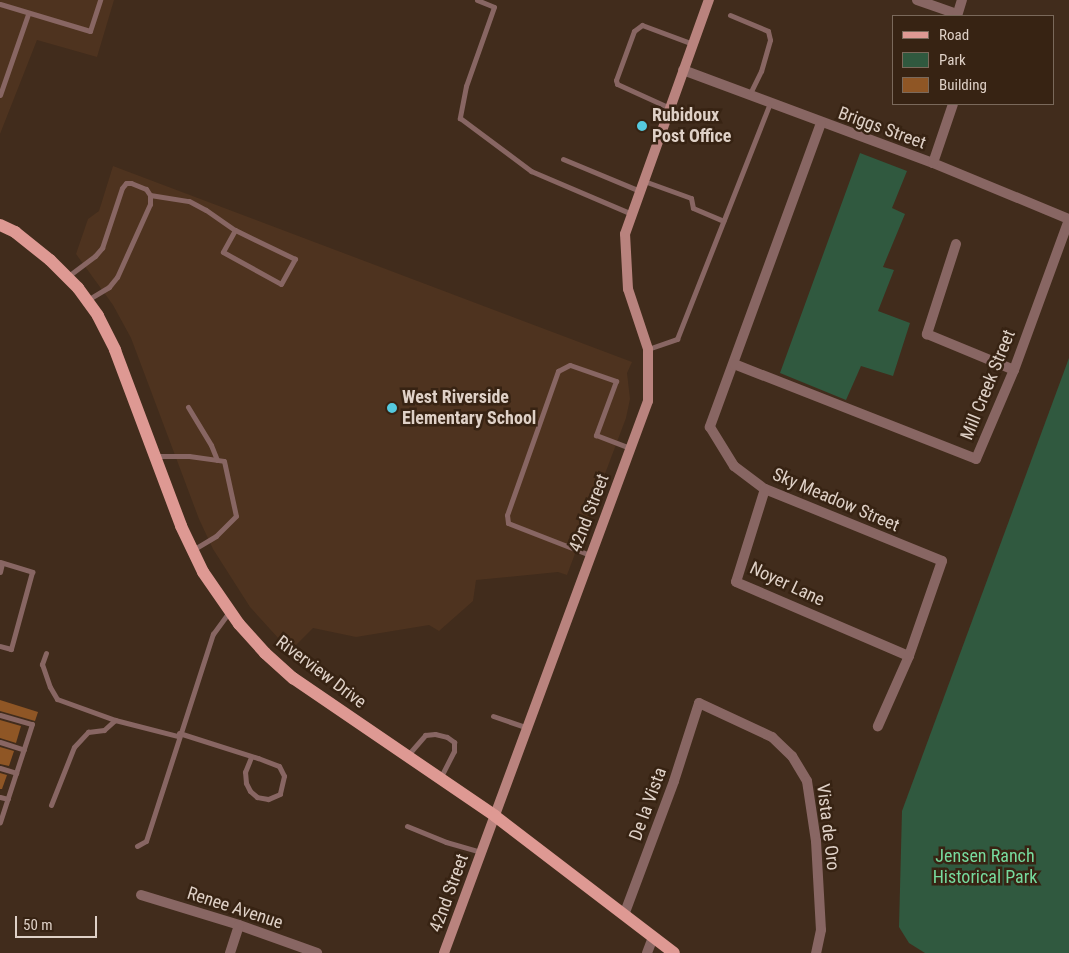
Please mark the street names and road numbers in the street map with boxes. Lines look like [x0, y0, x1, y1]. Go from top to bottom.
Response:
street label: Briggs Street [835, 102, 929, 154]
street label: Mill Creek Street [956, 327, 1020, 443]
street label: Sky Meadow Street [769, 464, 903, 536]
street label: 42nd Street [564, 471, 614, 555]
street label: Noyer Lane [746, 557, 828, 611]
street label: Riverview Drive [272, 631, 370, 713]
street label: De la Vista [625, 765, 671, 843]
street label: Vista de Oro [812, 782, 844, 872]
street label: 42nd Street [425, 851, 473, 935]
street label: Renee Avenue [184, 882, 286, 934]

